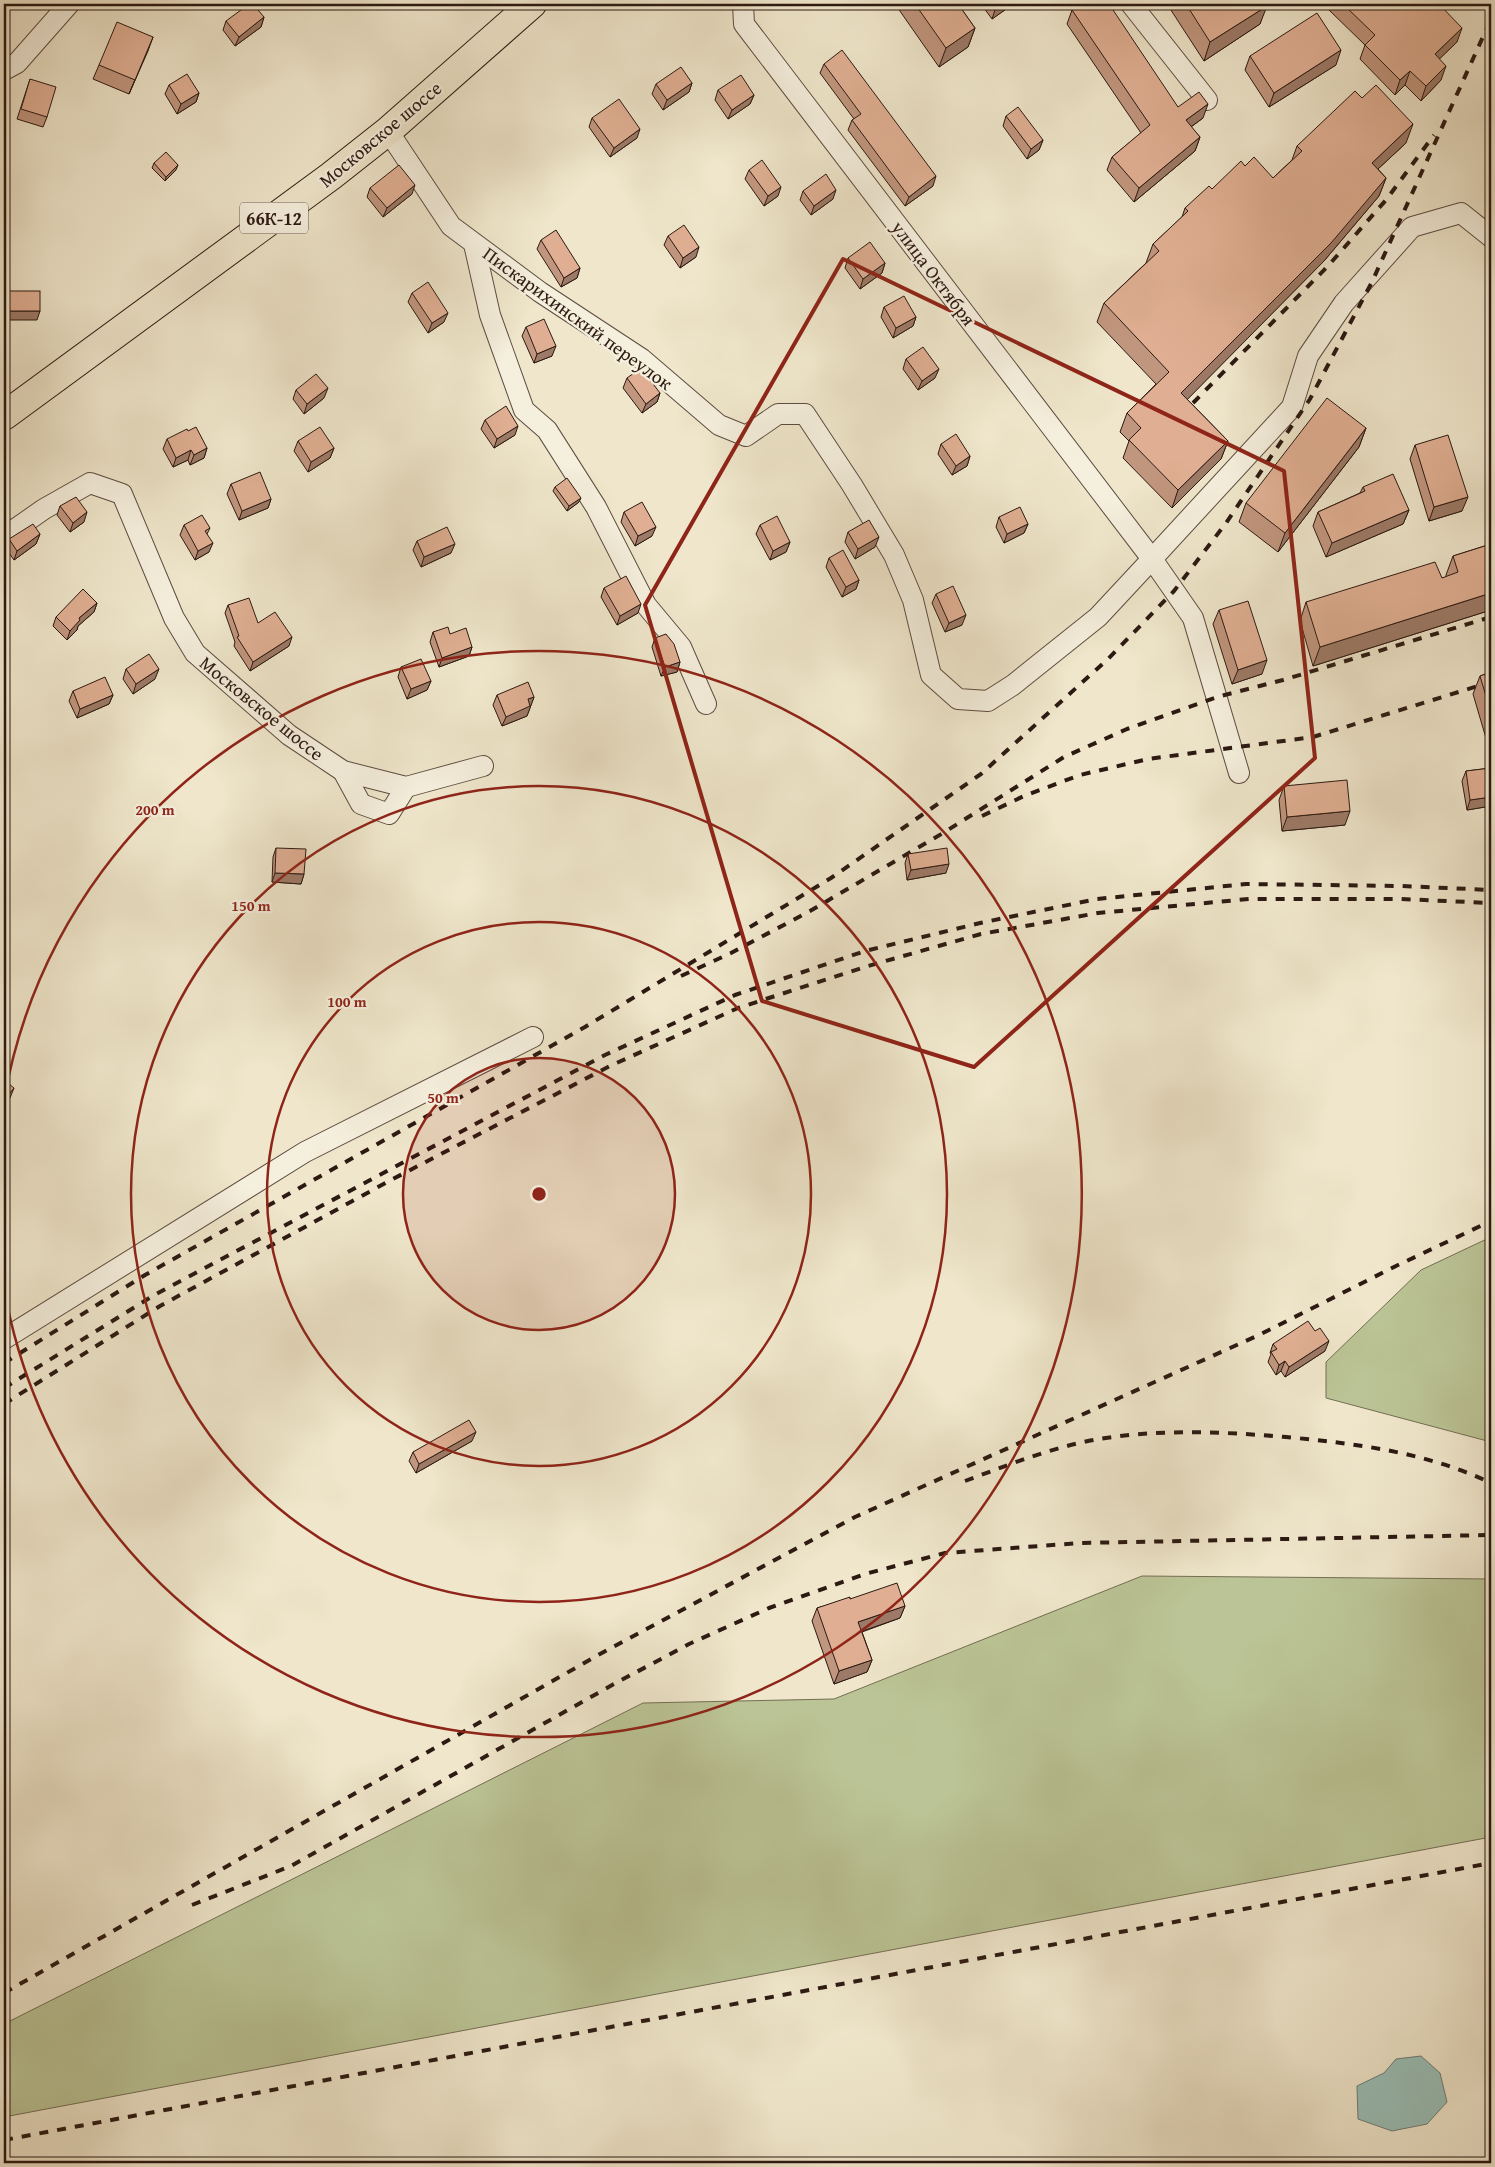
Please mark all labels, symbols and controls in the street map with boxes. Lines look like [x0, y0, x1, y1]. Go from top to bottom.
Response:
street label: Московское шоссе [312, 74, 448, 194]
road number: 66К-12 [240, 202, 308, 234]
street label: улица Октября [884, 214, 983, 332]
street label: Пискарихинский переулок [477, 240, 679, 396]
street label: Московское шоссе [194, 649, 330, 767]
text: 200 m [135, 799, 175, 820]
text: 150 m [231, 895, 271, 916]
text: 100 m [327, 991, 367, 1012]
text: 50 m [427, 1087, 459, 1108]
centre of rings [530, 1185, 548, 1203]

